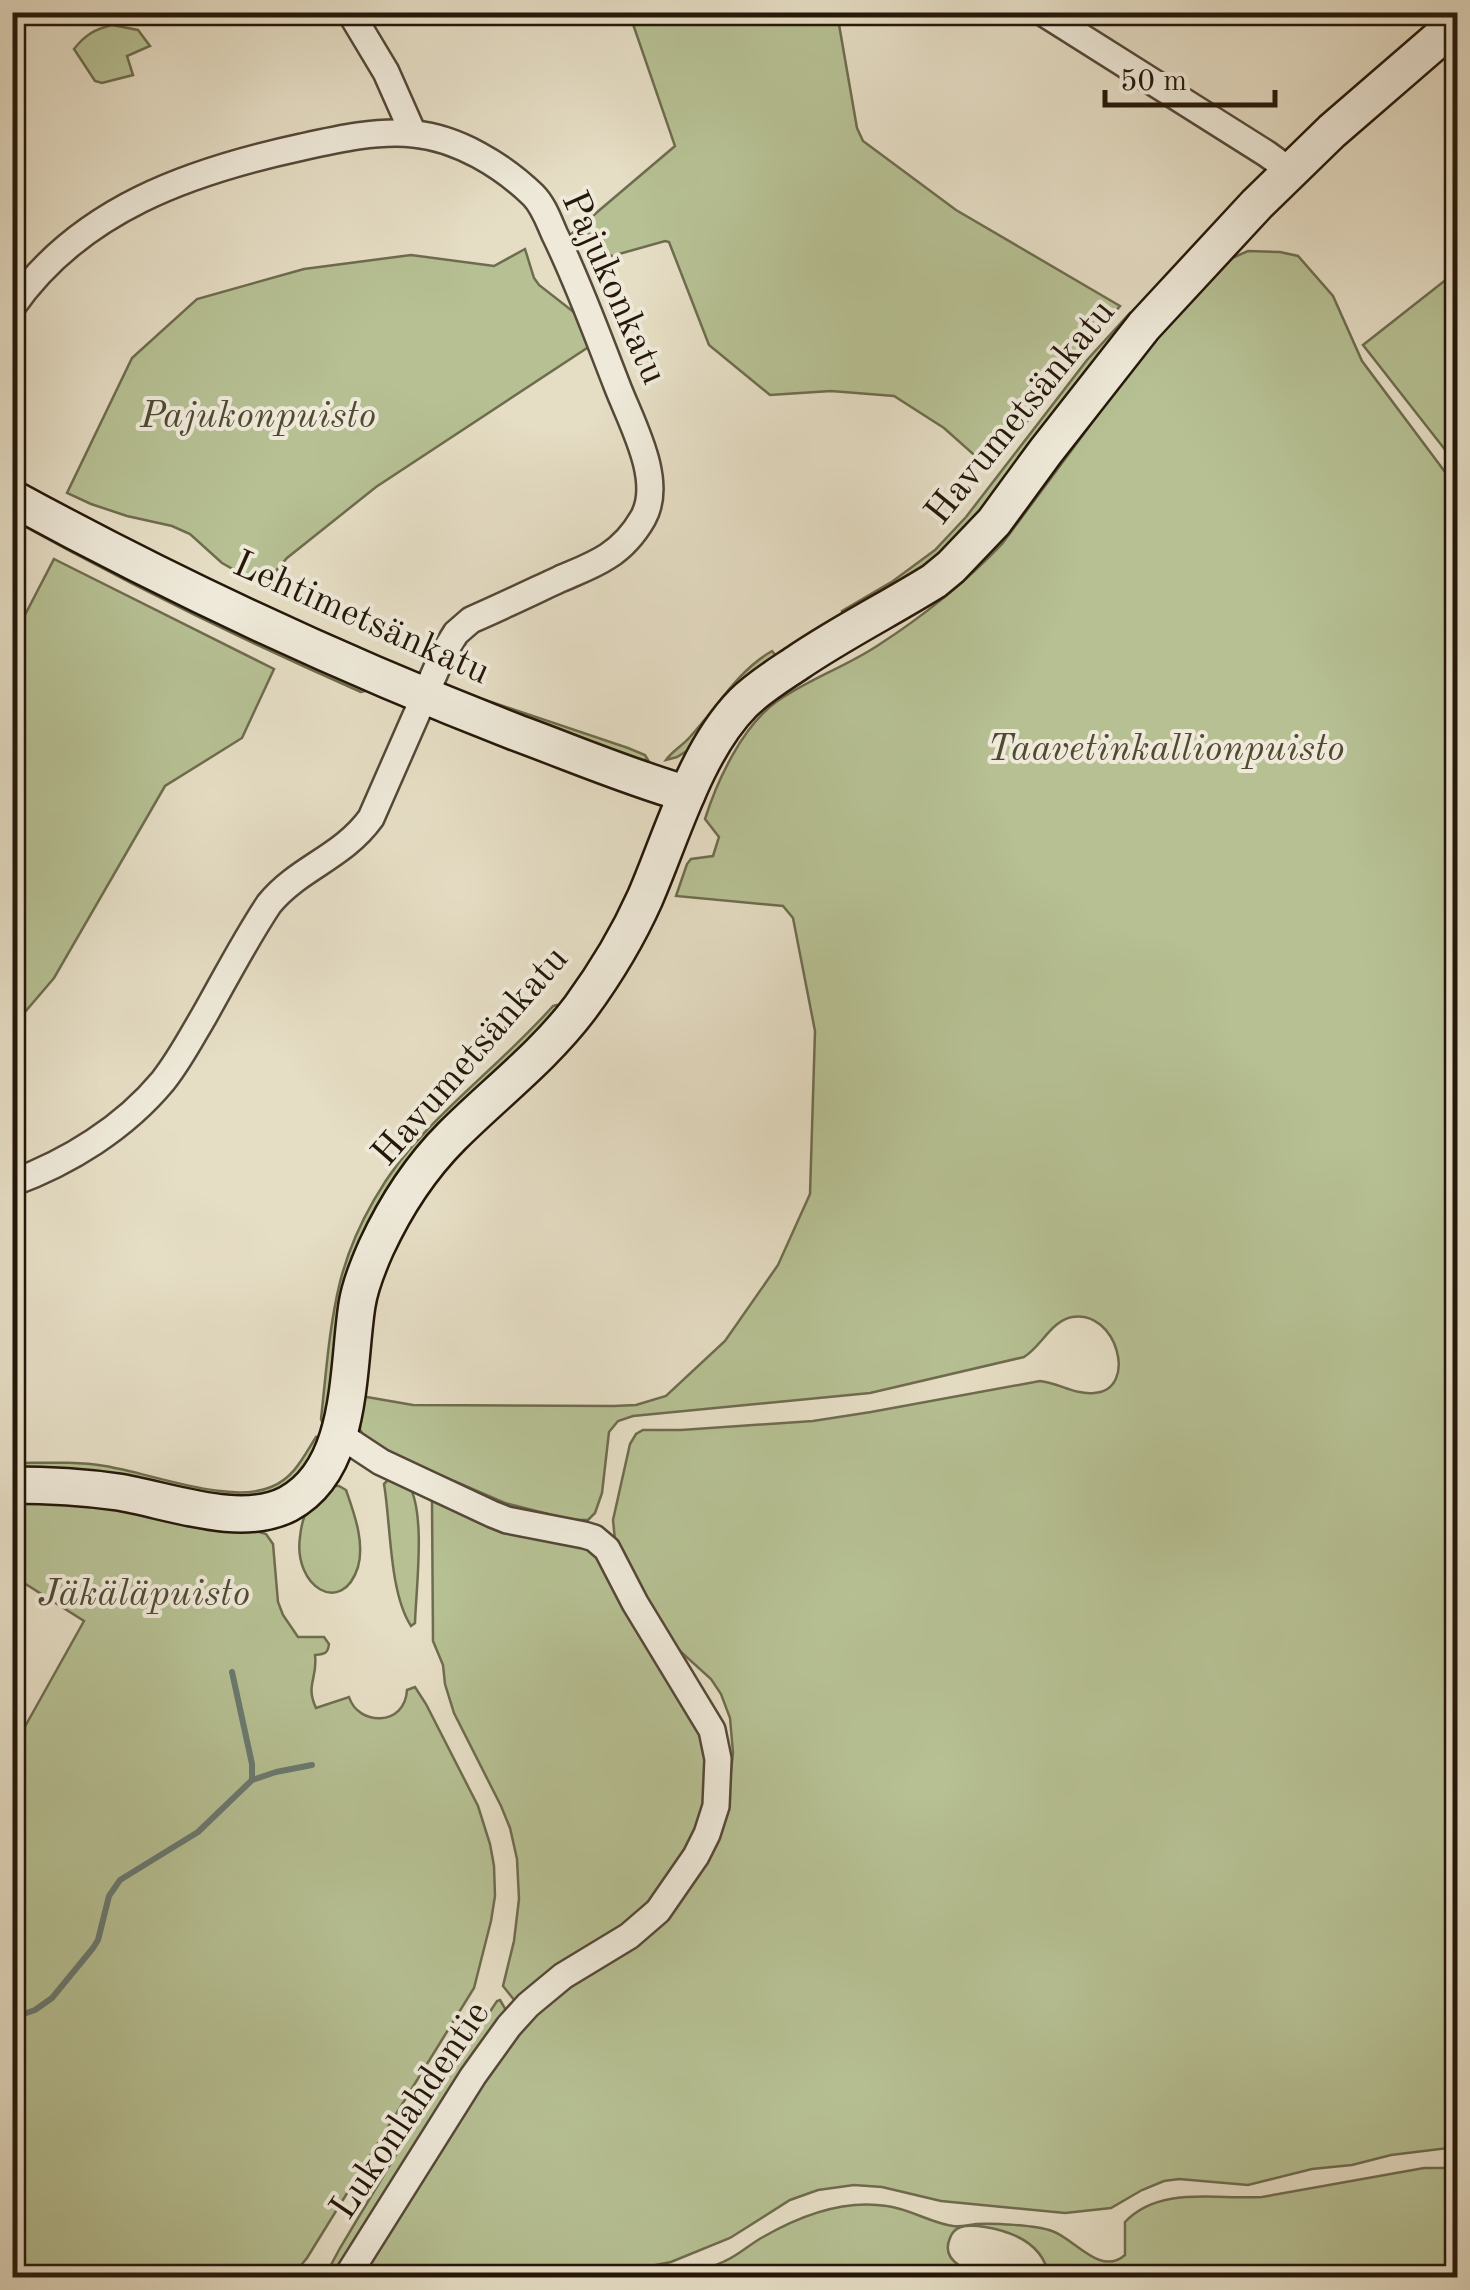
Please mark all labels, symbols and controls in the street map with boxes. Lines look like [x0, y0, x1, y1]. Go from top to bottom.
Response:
scale bar [1105, 45, 1275, 107]
text: 50 m [1120, 67, 1187, 97]
street label: Pajukonkatu [554, 186, 672, 390]
street label: Havumetsänkatu [919, 293, 1123, 533]
park label: Pajukonpuisto [139, 398, 376, 436]
street label: Lehtimetsänkatu [227, 546, 495, 692]
park label: Taavetinkallionpuisto [987, 731, 1345, 769]
street label: Havumetsänkatu [366, 940, 576, 1174]
park label: Jäkäläpuisto [38, 1576, 250, 1614]
street label: Lukonlahdentie [324, 1995, 498, 2227]

